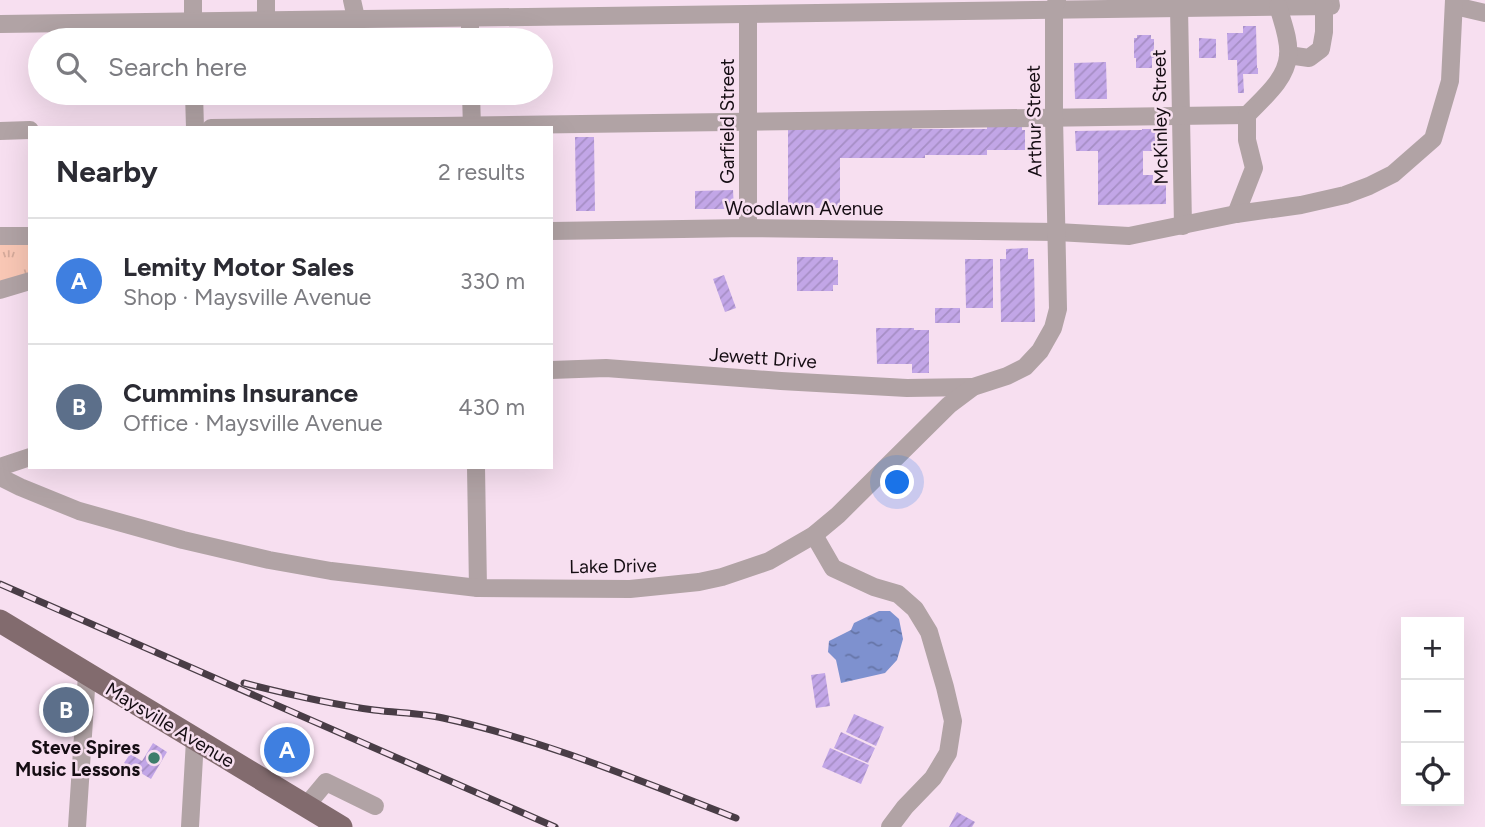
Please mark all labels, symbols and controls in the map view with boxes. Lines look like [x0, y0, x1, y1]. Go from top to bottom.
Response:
search box [28, 28, 553, 105]
icon: search [52, 48, 90, 86]
street label: McKinley Street [1147, 49, 1173, 185]
text: Search here [108, 51, 247, 83]
street label: Garfield Street [716, 58, 739, 184]
street label: Arthur Street [1022, 65, 1046, 177]
text: Nearby [56, 153, 158, 190]
text: 2 results [438, 158, 525, 186]
street label: Woodlawn Avenue [725, 197, 883, 220]
text: Lemity Motor Sales [123, 251, 354, 283]
text: A [71, 267, 87, 295]
text: 330 m [460, 267, 525, 295]
text: Shop · Maysville Avenue [123, 283, 371, 311]
street label: Jewett Drive [708, 343, 818, 373]
text: Cummins Insurance [123, 377, 358, 409]
text: B [72, 393, 86, 421]
text: 430 m [458, 393, 525, 421]
text: Office · Maysville Avenue [123, 409, 383, 437]
your location [880, 465, 914, 499]
street label: Lake Drive [569, 554, 657, 578]
map controls [1401, 617, 1464, 806]
button: + [1401, 617, 1464, 680]
street label: Maysville Avenue [101, 677, 239, 773]
button: − [1401, 680, 1464, 743]
pin: B [43, 684, 89, 736]
pin: A [264, 724, 310, 776]
place label: Steve Spires Music Lessons [15, 736, 140, 781]
button: locate [1401, 743, 1464, 806]
marker: Steve Spires Music Lessons [146, 750, 162, 766]

